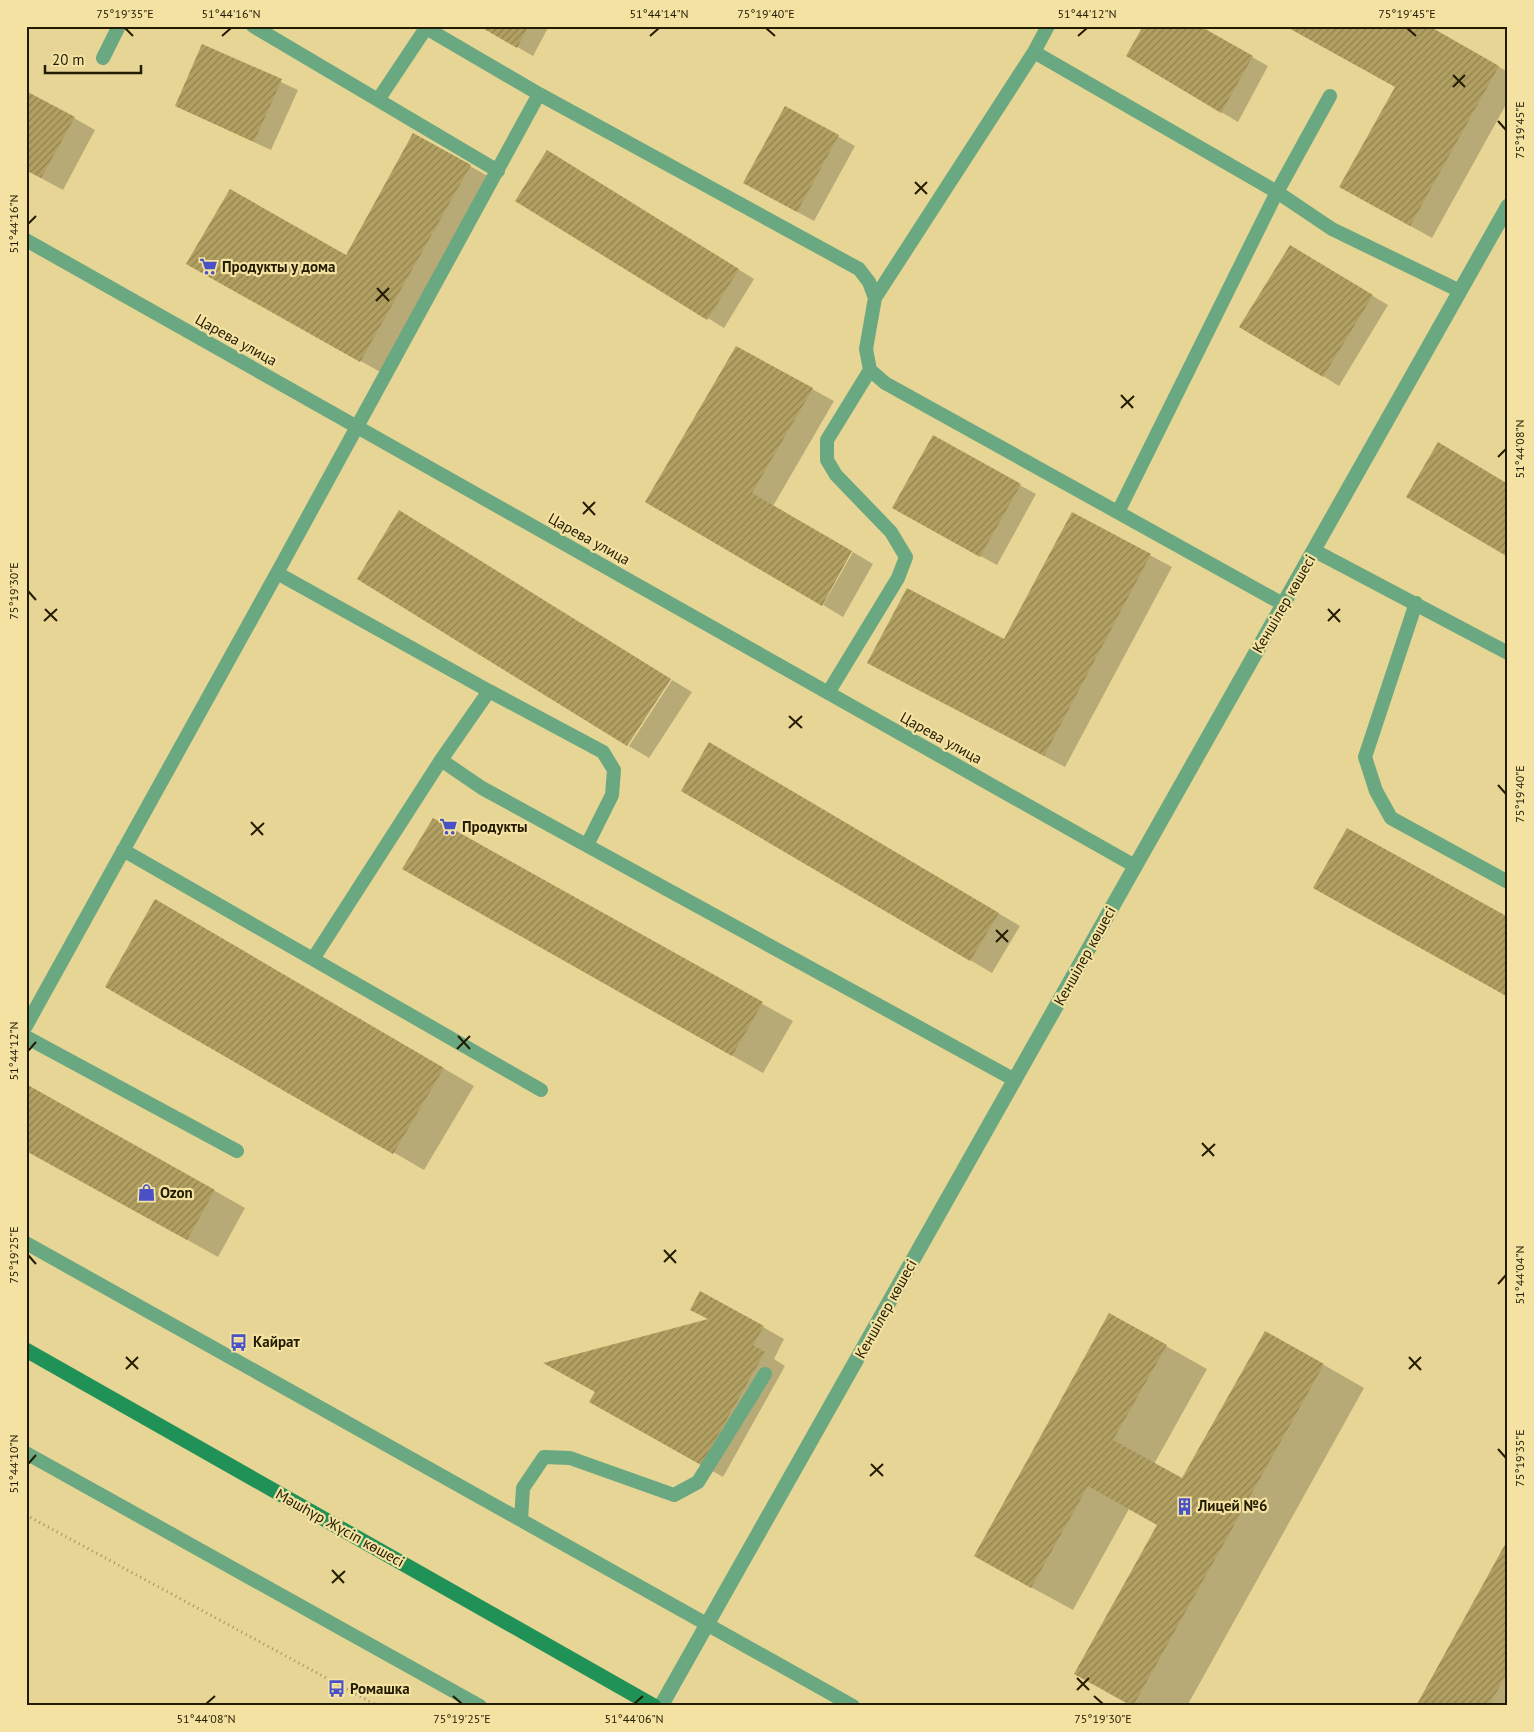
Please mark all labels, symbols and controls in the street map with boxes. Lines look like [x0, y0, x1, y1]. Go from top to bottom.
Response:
text: 75°19'35"E [96, 6, 154, 21]
text: 51°44'16"N [201, 6, 261, 21]
text: 51°44'14"N [629, 6, 689, 21]
text: 75°19'40"E [737, 6, 795, 21]
text: 51°44'12"N [1057, 6, 1117, 21]
text: 75°19'45"E [1378, 6, 1436, 21]
scale bar [45, 42, 141, 74]
text: 20 m [52, 50, 85, 69]
text: 75°19'45"E [1512, 101, 1527, 159]
text: 51°44'16"N [6, 194, 21, 254]
supermarket icon: Продукты у дома [198, 257, 218, 277]
place label: Продукты у дома [222, 257, 336, 276]
street label: Царева улица [192, 309, 280, 370]
text: 51°44'08"N [1512, 419, 1527, 479]
street label: Царева улица [545, 508, 633, 569]
street label: Кеншілер көшесі [1248, 551, 1319, 656]
text: 75°19'30"E [6, 562, 21, 620]
street label: Царева улица [897, 707, 985, 768]
text: 75°19'40"E [1512, 765, 1527, 823]
supermarket icon: Продукты [438, 817, 458, 837]
place label: Продукты [462, 817, 528, 836]
street label: Кеншілер көшесі [1049, 903, 1120, 1009]
text: 51°44'12"N [6, 1021, 21, 1081]
shop icon: Ozon [136, 1183, 156, 1203]
place label: Ozon [160, 1183, 193, 1202]
text: 75°19'25"E [6, 1226, 21, 1284]
text: 51°44'04"N [1512, 1245, 1527, 1305]
street label: Кеншілер көшесі [850, 1256, 921, 1362]
bus stop icon: Кайрат [229, 1332, 249, 1352]
place label: Кайрат [253, 1332, 300, 1351]
text: 75°19'35"E [1512, 1429, 1527, 1487]
text: 51°44'10"N [6, 1434, 21, 1494]
street label: Мәшһүр Жүсіп көшесі [272, 1484, 408, 1571]
building icon: Лицей №6 [1174, 1496, 1194, 1516]
place label: Лицей №6 [1197, 1496, 1267, 1515]
bus stop icon: Ромашка [326, 1679, 346, 1699]
place label: Ромашка [350, 1679, 410, 1698]
text: 51°44'08"N [176, 1711, 236, 1726]
text: 75°19'25"E [433, 1711, 491, 1726]
text: 51°44'06"N [604, 1711, 664, 1726]
text: 75°19'30"E [1074, 1711, 1132, 1726]

